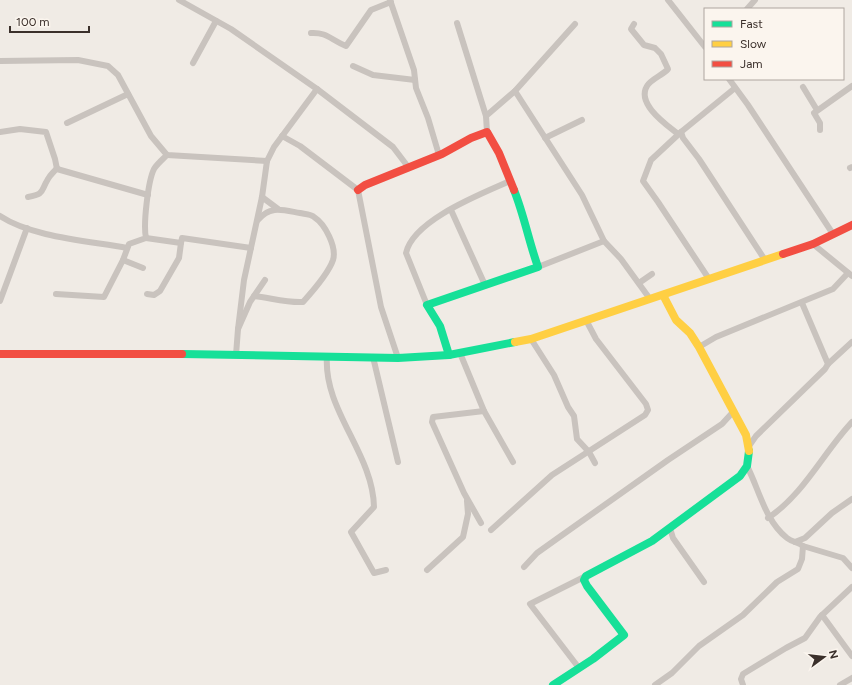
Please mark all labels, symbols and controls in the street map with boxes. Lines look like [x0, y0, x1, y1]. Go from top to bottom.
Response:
scale bar [10, 8, 89, 34]
legend [704, 8, 844, 80]
text: 100 m [16, 15, 50, 29]
text: Fast [740, 17, 763, 31]
text: Slow [740, 37, 767, 51]
text: Jam [740, 57, 763, 71]
north arrow [804, 637, 844, 677]
text: N [826, 649, 841, 660]

